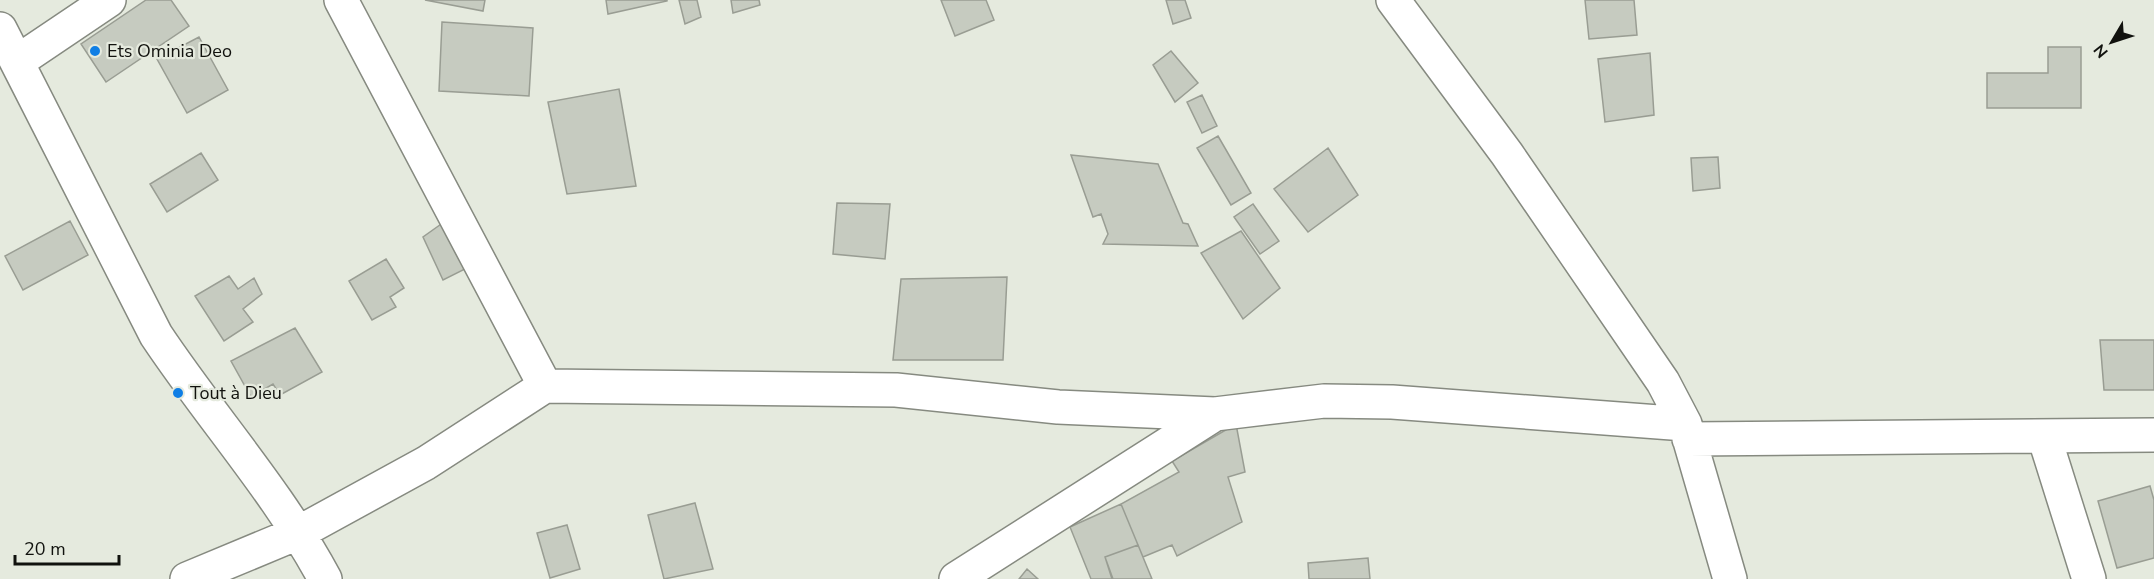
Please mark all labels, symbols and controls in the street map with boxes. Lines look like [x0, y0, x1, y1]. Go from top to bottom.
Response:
north arrow [2082, 12, 2142, 72]
place label: Ets Ominia Deo [107, 39, 232, 63]
text: N [2089, 39, 2113, 62]
marker: Ets Ominia Deo [88, 44, 102, 58]
place label: Tout à Dieu [190, 381, 282, 405]
marker: Tout à Dieu [171, 386, 185, 400]
scale bar [15, 528, 118, 566]
text: 20 m [24, 537, 66, 561]

